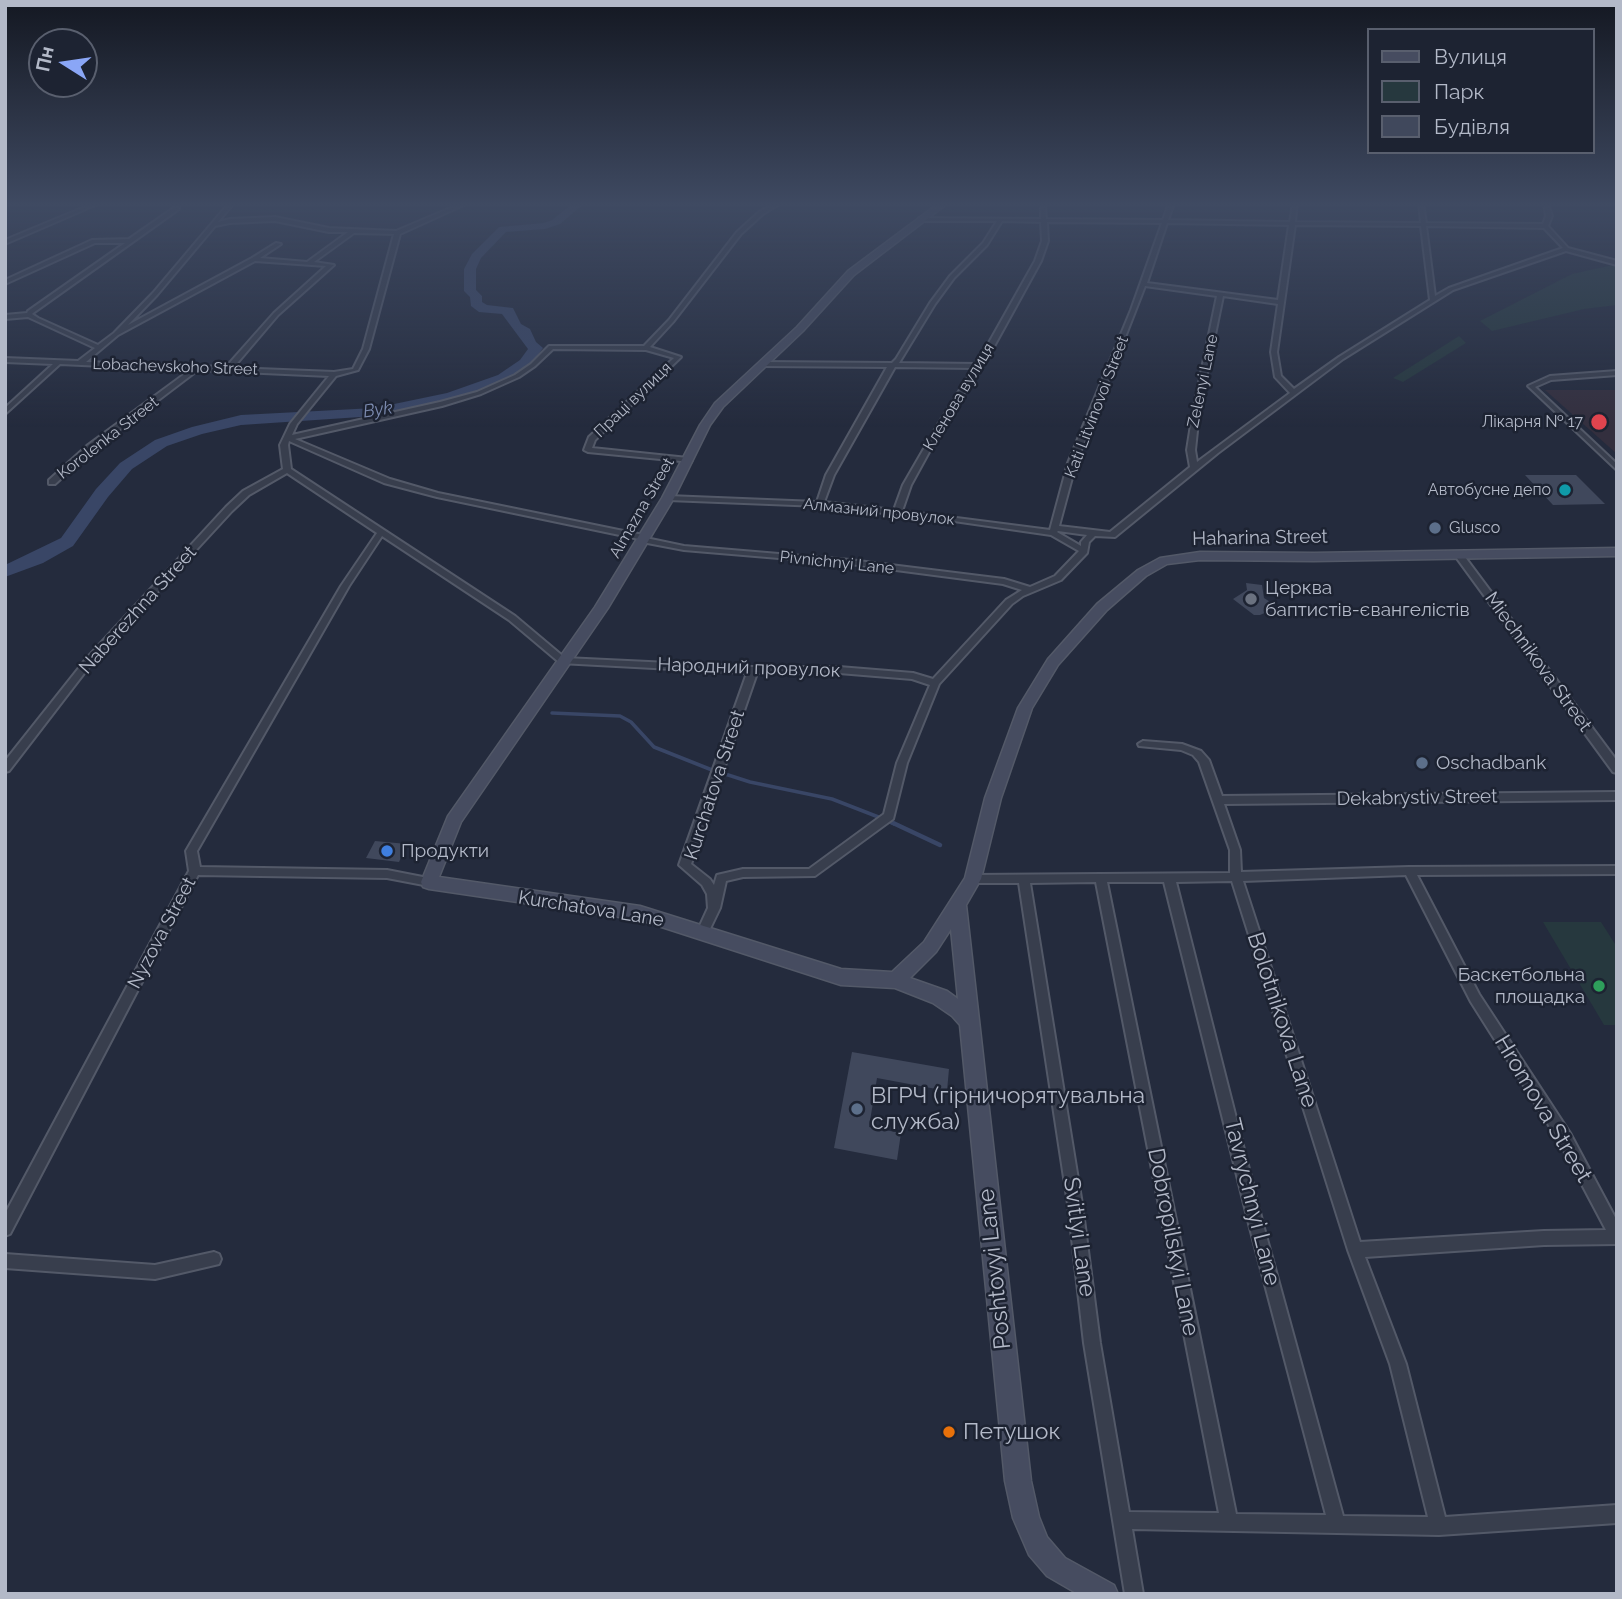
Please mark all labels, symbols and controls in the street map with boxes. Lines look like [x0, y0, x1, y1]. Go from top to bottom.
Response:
north arrow [28, 28, 98, 98]
legend [1366, 28, 1594, 154]
text: Пн [31, 44, 58, 74]
text: Вулиця [1434, 44, 1507, 69]
text: Парк [1434, 79, 1484, 104]
text: Будівля [1434, 114, 1510, 139]
street label: Zelenyi Lane [1184, 332, 1222, 430]
street label: Kati Litvinovoi Street [1061, 333, 1133, 481]
street label: Кленова вулиця [919, 340, 999, 454]
street label: Lobachevskoho Street [92, 355, 258, 379]
street label: Праці вулиця [590, 358, 676, 442]
street label: Korolenka Street [54, 393, 162, 483]
water label: Byk [362, 397, 394, 423]
place label: Лікарня № 17 [1482, 412, 1583, 432]
marker: Лікарня № 17 [1589, 412, 1609, 432]
street label: Almazna Street [605, 454, 679, 562]
place label: Автобусне депо [1428, 480, 1551, 500]
marker: Автобусне депо [1557, 482, 1573, 498]
street label: Алмазний провулок [802, 494, 956, 530]
place label: Glusco [1449, 518, 1500, 538]
marker: Glusco [1427, 520, 1443, 536]
street label: Haharina Street [1192, 525, 1328, 551]
street label: Naberezhna Street [74, 541, 202, 679]
street label: Pivnichnyi Lane [779, 547, 895, 579]
place label: Церква баптистів-євангелістів [1265, 577, 1470, 621]
street label: Miechnikova Street [1480, 588, 1596, 736]
marker: Церква баптистів-євангелістів [1243, 591, 1259, 607]
street label: Народний провулок [657, 653, 841, 683]
street label: Kurchatova Street [680, 707, 750, 863]
place label: Oschadbank [1436, 752, 1546, 774]
marker: Oschadbank [1414, 755, 1430, 771]
street label: Dekabrystiv Street [1336, 785, 1498, 811]
place label: Продукти [401, 840, 489, 862]
marker: Продукти [379, 843, 395, 859]
street label: Nyzova Street [123, 873, 201, 993]
street label: Kurchatova Lane [517, 886, 665, 932]
street label: Bolotnikova Lane [1241, 929, 1323, 1111]
place label: Баскетбольна площадка [1458, 964, 1585, 1008]
marker: Баскетбольна площадка [1591, 978, 1607, 994]
street label: Hromova Street [1488, 1030, 1598, 1188]
place label: ВГРЧ (гірничорятувальна служба) [871, 1082, 1145, 1136]
marker: ВГРЧ (гірничорятувальна служба) [849, 1101, 865, 1117]
street label: Tavrychnyi Lane [1218, 1115, 1286, 1289]
street label: Dobropilskyi Lane [1141, 1146, 1205, 1338]
street label: Svitlyi Lane [1057, 1175, 1101, 1299]
street label: Poshtovyi Lane [973, 1187, 1017, 1351]
place label: Петушок [963, 1418, 1060, 1446]
marker: Петушок [941, 1424, 957, 1440]

